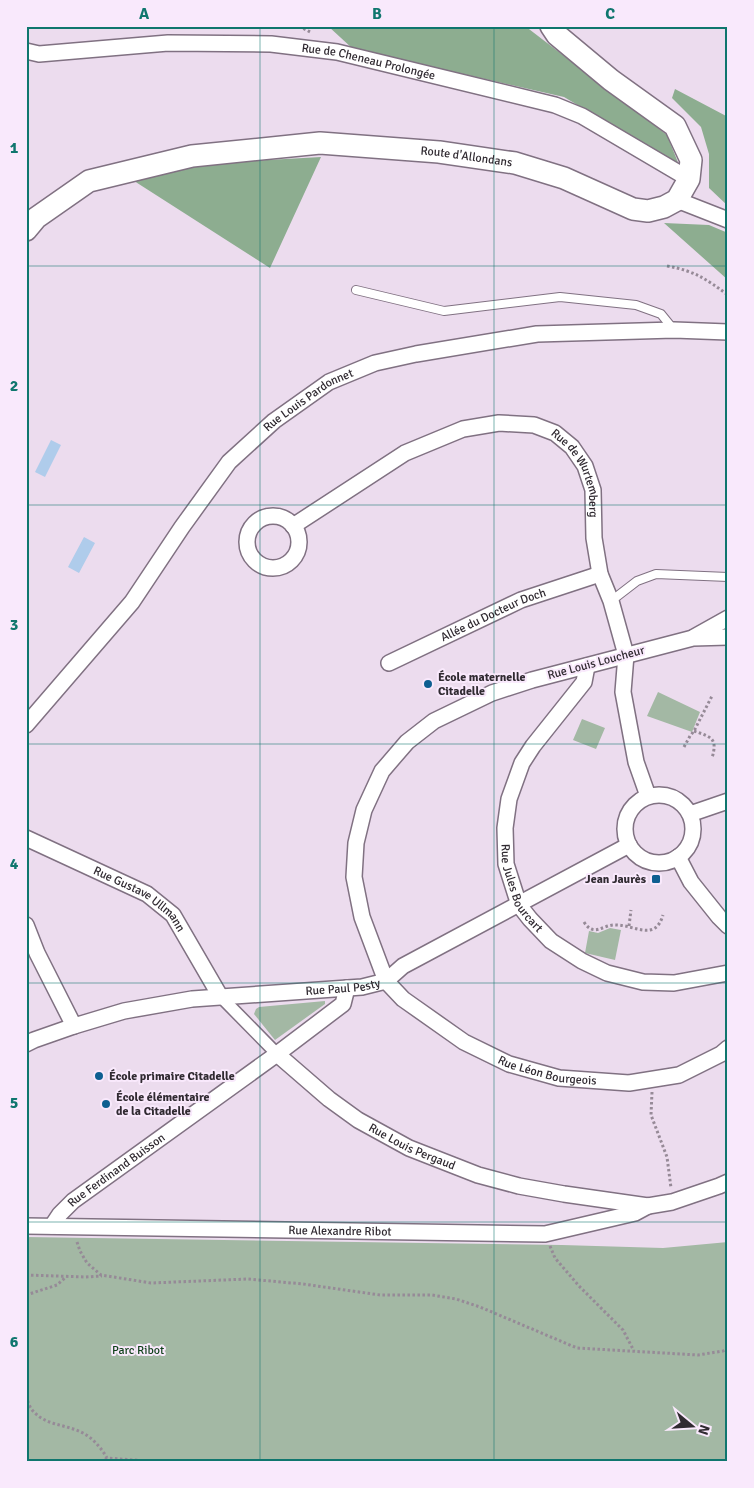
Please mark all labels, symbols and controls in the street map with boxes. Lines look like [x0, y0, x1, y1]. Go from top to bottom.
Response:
text: A [139, 4, 150, 24]
text: B [372, 4, 382, 24]
text: C [605, 4, 615, 24]
street label: Rue de Cheneau Prolongée [301, 40, 437, 83]
text: 1 [10, 138, 19, 158]
street label: Route d'Allondans [420, 143, 513, 170]
street label: Rue Louis Pardonnet [260, 365, 355, 435]
text: 2 [10, 376, 18, 396]
street label: Rue de Wurtemberg [548, 425, 602, 518]
street label: Allée du Docteur Doch [438, 585, 548, 645]
text: 3 [10, 615, 18, 635]
street label: Rue Louis Loucheur [546, 643, 647, 683]
place label: École maternelle Citadelle [438, 670, 526, 699]
marker: École maternelle Citadelle [422, 678, 434, 690]
street label: Rue Jules Bourcart [498, 844, 546, 935]
text: 4 [10, 854, 19, 874]
street label: Rue Gustave Ullmann [91, 863, 189, 934]
place label: Jean Jaurès [585, 872, 647, 887]
marker: Jean Jaurès [650, 873, 662, 885]
street label: Rue Paul Pesty [305, 975, 382, 998]
street label: Rue Léon Bourgeois [495, 1052, 597, 1088]
place label: École primaire Citadelle [109, 1069, 235, 1084]
marker: École primaire Citadelle [93, 1070, 105, 1082]
place label: École élémentaire de la Citadelle [116, 1090, 210, 1119]
text: 5 [10, 1093, 18, 1113]
marker: École élémentaire de la Citadelle [100, 1098, 112, 1110]
street label: Rue Louis Pergaud [366, 1120, 458, 1173]
street label: Rue Ferdinand Buisson [64, 1130, 168, 1210]
street label: Rue Alexandre Ribot [288, 1223, 392, 1239]
text: 6 [10, 1332, 19, 1352]
park label: Parc Ribot [112, 1343, 164, 1358]
north arrow [666, 1400, 716, 1450]
text: N [694, 1423, 713, 1437]

